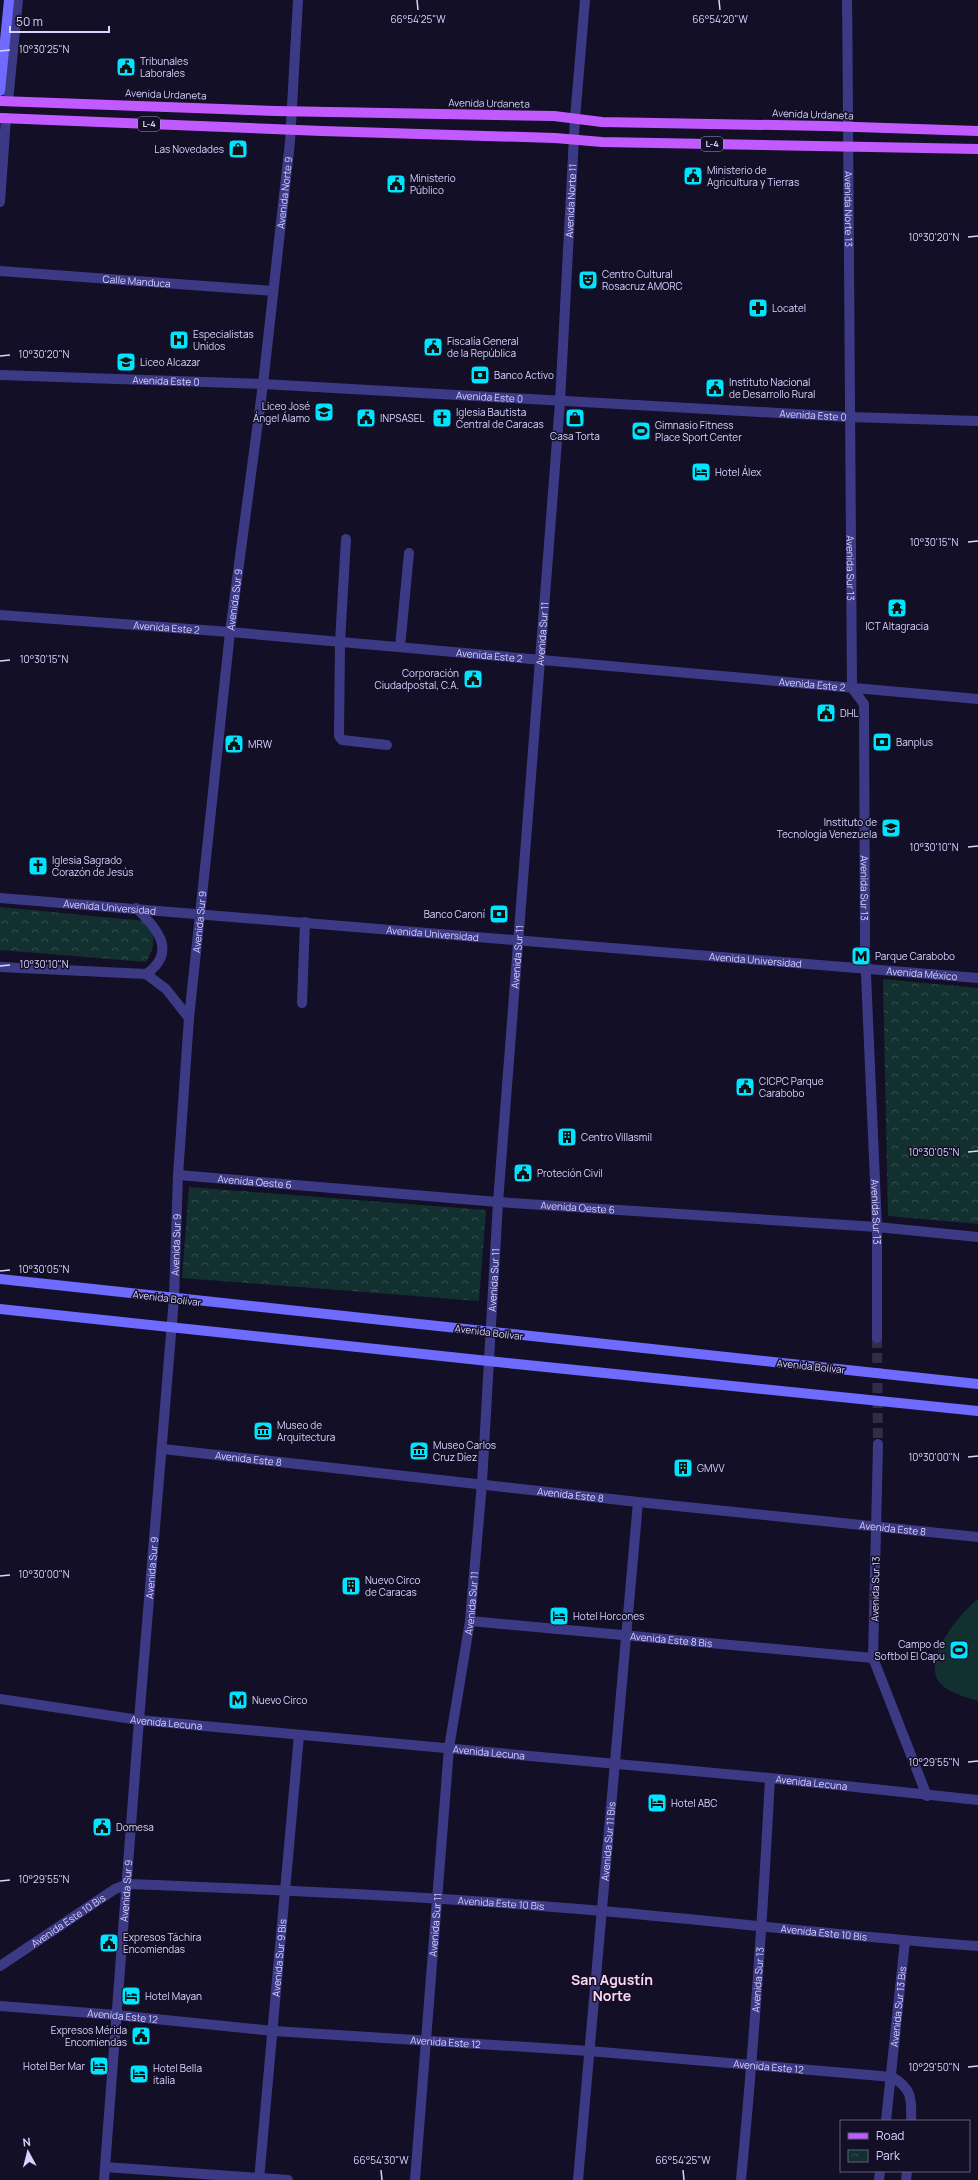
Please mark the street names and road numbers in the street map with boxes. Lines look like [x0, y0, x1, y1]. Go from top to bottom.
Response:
street label: Avenida Urdaneta [125, 86, 207, 102]
street label: Avenida Urdaneta [448, 95, 530, 111]
street label: Avenida Urdaneta [772, 106, 854, 122]
road number: L-4 [138, 117, 160, 131]
road number: L-4 [701, 137, 723, 151]
street label: Avenida Norte 9 [273, 156, 295, 230]
street label: Avenida Norte 11 [562, 163, 580, 238]
street label: Avenida Norte 13 [842, 171, 856, 247]
street label: Calle Manduca [102, 272, 171, 290]
street label: Avenida Este 0 [132, 373, 200, 389]
street label: Avenida Este 0 [456, 388, 523, 406]
street label: Avenida Este 0 [779, 406, 847, 424]
street label: Avenida Sur 13 [844, 535, 858, 601]
street label: Avenida Sur 9 [223, 568, 245, 631]
street label: Avenida Sur 11 [533, 601, 551, 666]
street label: Avenida Este 2 [133, 618, 201, 637]
street label: Avenida Este 2 [455, 645, 523, 665]
street label: Avenida Este 2 [778, 674, 846, 694]
street label: Avenida Sur 13 [858, 855, 872, 921]
street label: Avenida Sur 9 [189, 890, 209, 953]
street label: Avenida Universidad [63, 896, 157, 918]
street label: Avenida Universidad [386, 923, 479, 944]
street label: Avenida Sur 11 [508, 924, 526, 989]
street label: Avenida Universidad [709, 949, 802, 971]
street label: Avenida México [886, 964, 958, 983]
street label: Avenida Oeste 6 [217, 1171, 292, 1192]
street label: Avenida Sur 13 [868, 1179, 884, 1244]
street label: Avenida Oeste 6 [540, 1198, 615, 1217]
street label: Avenida Sur 9 [168, 1213, 184, 1276]
street label: Avenida Sur 11 [485, 1248, 502, 1312]
street label: Avenida Bolívar [132, 1287, 202, 1309]
street label: Avenida Bolívar [454, 1321, 524, 1343]
street label: Avenida Bolívar [776, 1355, 846, 1377]
street label: Avenida Este 8 [214, 1448, 283, 1469]
street label: Avenida Este 8 [536, 1484, 605, 1505]
street label: Avenida Este 8 [859, 1518, 927, 1539]
street label: Avenida Sur 9 [142, 1536, 161, 1599]
street label: Avenida Sur 13 [867, 1556, 883, 1622]
street label: Avenida Sur 11 [461, 1571, 481, 1636]
street label: Avenida Este 8 Bis [629, 1629, 713, 1650]
street label: Avenida Lecuna [129, 1712, 203, 1733]
street label: Avenida Lecuna [452, 1742, 526, 1762]
street label: Avenida Lecuna [775, 1772, 848, 1793]
street label: Avenida Sur 11 Bis [597, 1801, 618, 1882]
street label: Avenida Sur 9 [117, 1859, 135, 1922]
street label: Avenida Este 10 Bis [28, 1890, 108, 1950]
street label: Avenida Sur 11 [426, 1892, 445, 1957]
street label: Avenida Este 10 Bis [457, 1893, 545, 1913]
street label: Avenida Sur 9 Bis [268, 1918, 289, 1997]
street label: Avenida Este 10 Bis [780, 1921, 868, 1944]
street label: Avenida Sur 13 [748, 1947, 767, 2013]
street label: Avenida Sur 13 Bis [887, 1965, 909, 2048]
street label: Avenida Este 12 [87, 2006, 159, 2026]
street label: Avenida Este 12 [410, 2033, 481, 2051]
street label: Avenida Este 12 [733, 2056, 805, 2076]

